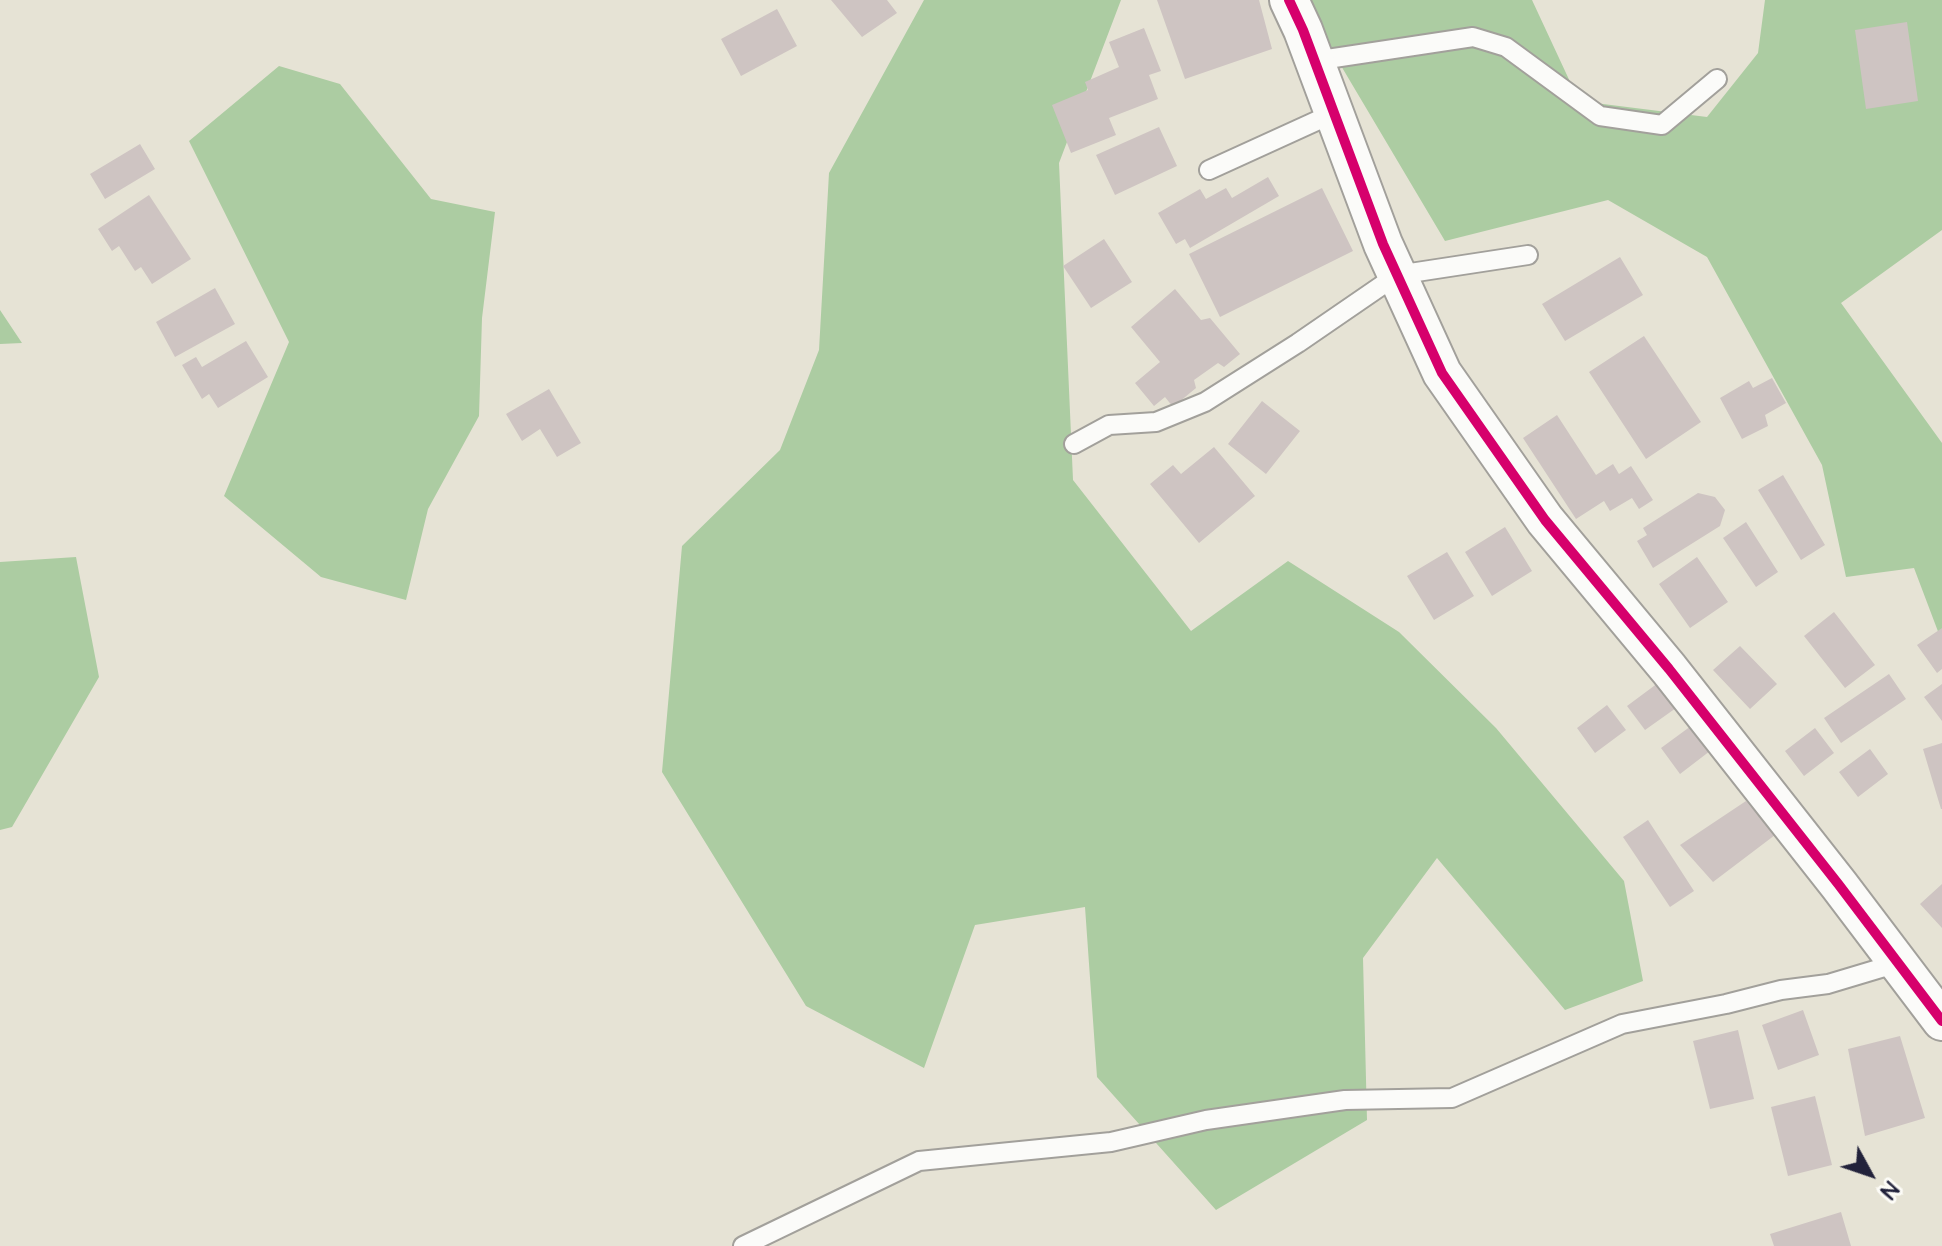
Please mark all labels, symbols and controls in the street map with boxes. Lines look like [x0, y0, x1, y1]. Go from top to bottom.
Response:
north arrow [1830, 1134, 1910, 1214]
text: N [1872, 1174, 1905, 1205]

